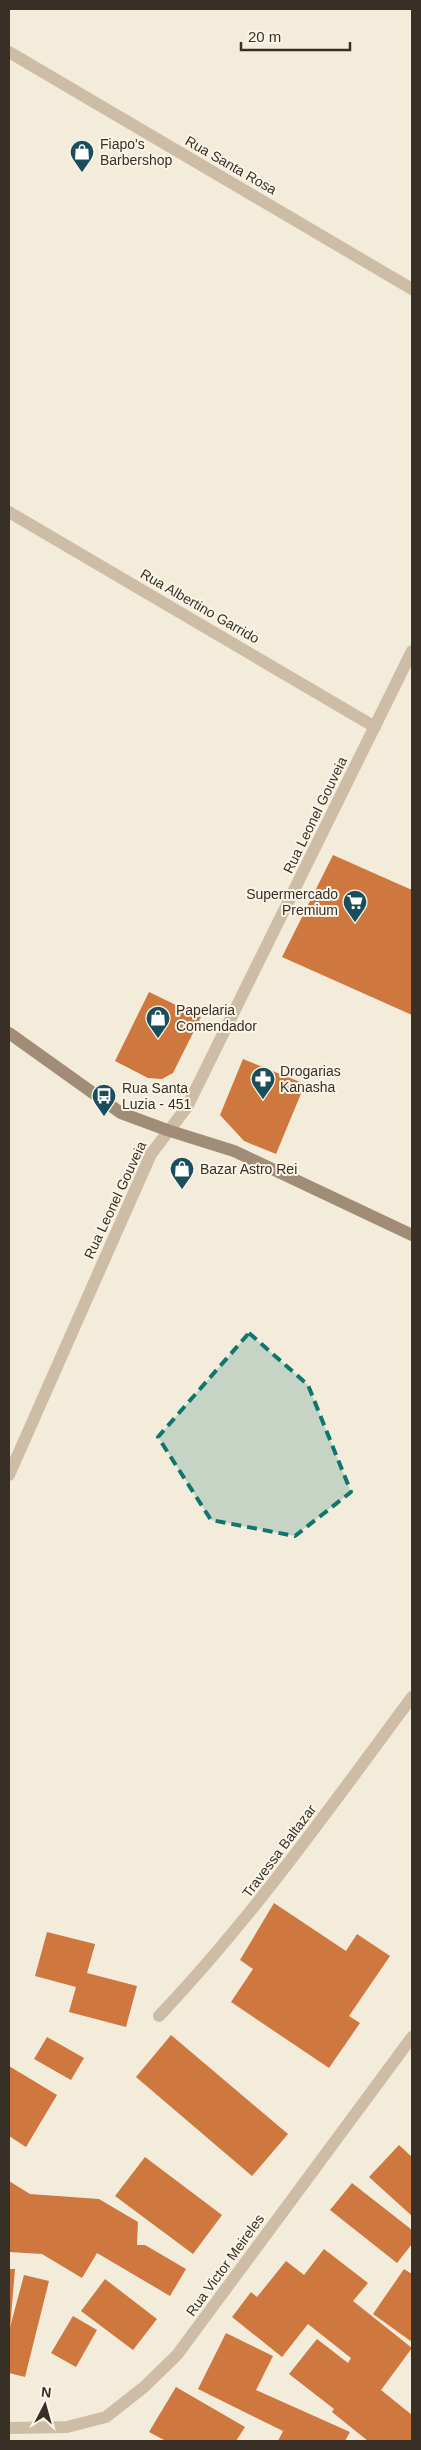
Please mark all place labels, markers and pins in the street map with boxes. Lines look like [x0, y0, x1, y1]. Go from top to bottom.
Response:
place label: Fiapo's Barbershop [100, 136, 173, 168]
shop icon: Fiapo's Barbershop [69, 139, 95, 173]
place label: Supermercado Premium [246, 886, 338, 918]
supermarket icon: Supermercado Premium [342, 889, 368, 923]
place label: Papelaria Comendador [176, 1002, 257, 1034]
shop icon: Papelaria Comendador [145, 1005, 171, 1039]
place label: Drogarias Kanasha [280, 1063, 341, 1095]
pharmacy icon: Drogarias Kanasha [250, 1066, 276, 1100]
place label: Rua Santa Luzia - 451 [122, 1080, 191, 1112]
bus stop icon: Rua Santa Luzia - 451 [91, 1083, 117, 1117]
shop icon: Bazar Astro Rei [169, 1156, 195, 1190]
place label: Bazar Astro Rei [200, 1161, 297, 1177]

